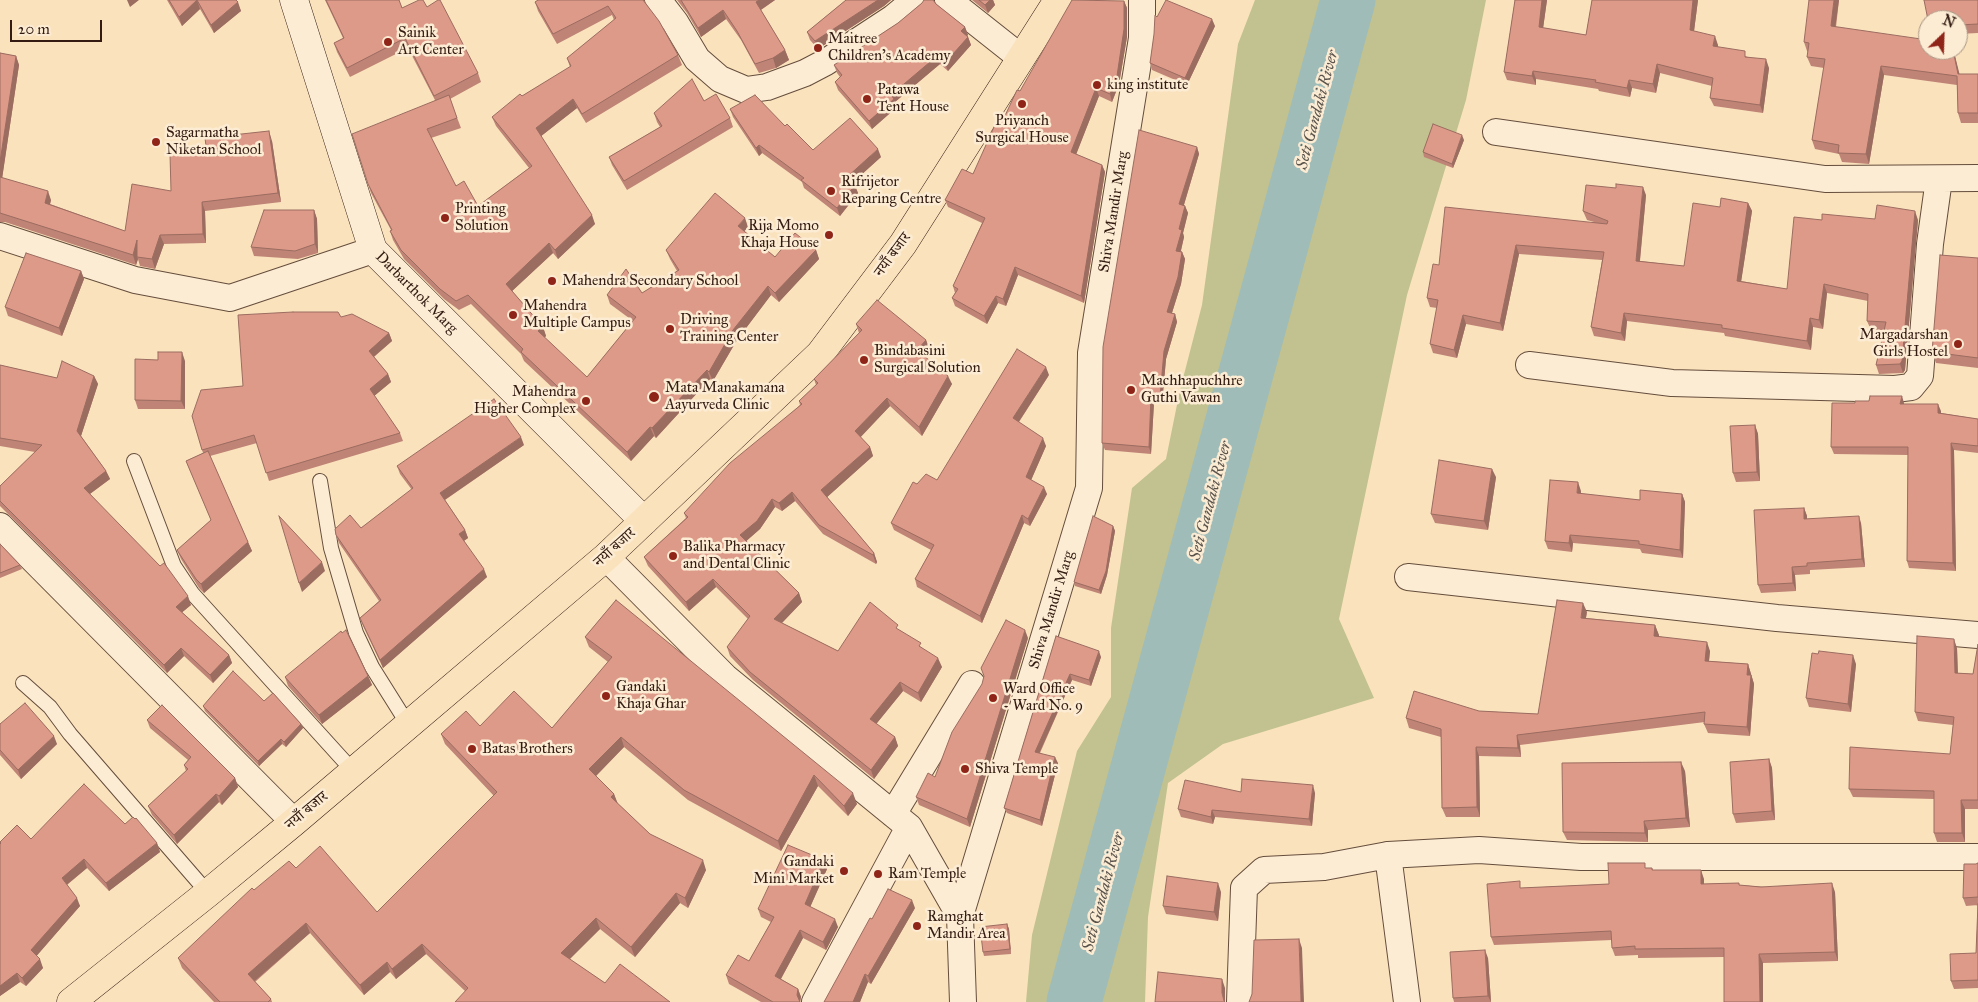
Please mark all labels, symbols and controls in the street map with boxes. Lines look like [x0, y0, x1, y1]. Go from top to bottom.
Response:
scale bar [12, 10, 105, 42]
north arrow [1918, 10, 1968, 60]
text: N [1940, 12, 1958, 32]
text: 20 m [18, 20, 50, 38]
place label: Sainik Art Center [398, 24, 464, 59]
place label: Maitree Children's Academy [828, 30, 950, 65]
marker: Sainik Art Center [382, 36, 394, 48]
marker: Maitree Children's Academy [812, 42, 824, 54]
water label: Seti Gandaki River [1293, 48, 1343, 172]
place label: king institute [1107, 76, 1188, 94]
marker: king institute [1091, 79, 1103, 91]
place label: Patawa Tent House [877, 81, 949, 116]
marker: Patawa Tent House [861, 93, 873, 105]
marker: Priyanch Surgical House [1016, 98, 1028, 110]
place label: Priyanch Surgical House [975, 112, 1069, 147]
place label: Sagarmatha Niketan School [166, 124, 261, 159]
marker: Sagarmatha Niketan School [150, 136, 162, 148]
street label: Shiva Mandir Marg [1096, 150, 1132, 274]
place label: Rifrijetor Reparing Centre [841, 173, 941, 208]
marker: Rifrijetor Reparing Centre [825, 185, 837, 197]
place label: Printing Solution [455, 200, 508, 235]
marker: Printing Solution [439, 212, 451, 224]
place label: Rija Momo Khaja House [740, 217, 819, 252]
marker: Rija Momo Khaja House [823, 229, 835, 241]
street label: नयाँ बजार [871, 230, 915, 280]
street label: Darbarthok Marg [371, 248, 461, 338]
place label: Mahendra Secondary School [562, 272, 738, 290]
marker: Mahendra Secondary School [546, 275, 558, 287]
place label: Mahendra Multiple Campus [523, 297, 631, 332]
marker: Mahendra Multiple Campus [507, 309, 519, 321]
place label: Driving Training Center [680, 311, 778, 346]
marker: Driving Training Center [664, 323, 676, 335]
place label: Margadarshan Girls Hostel [1860, 326, 1948, 361]
marker: Margadarshan Girls Hostel [1952, 338, 1964, 350]
place label: Bindabasini Surgical Solution [874, 342, 981, 377]
marker: Bindabasini Surgical Solution [858, 354, 870, 366]
place label: Machhapuchhre Guthi Vawan [1141, 372, 1242, 407]
place label: Mata Manakamana Aayurveda Clinic [665, 379, 785, 414]
place label: Mahendra Higher Complex [474, 383, 576, 418]
marker: Machhapuchhre Guthi Vawan [1125, 384, 1137, 396]
marker: Mata Manakamana Aayurveda Clinic [647, 390, 661, 404]
marker: Mahendra Higher Complex [580, 395, 592, 407]
water label: Seti Gandaki River [1186, 439, 1236, 563]
street label: नयाँ बजार [590, 525, 640, 571]
place label: Balika Pharmacy and Dental Clinic [683, 538, 790, 573]
street label: Shiva Mandir Marg [1025, 549, 1079, 671]
marker: Balika Pharmacy and Dental Clinic [667, 550, 679, 562]
place label: Gandaki Khaja Ghar [616, 678, 686, 713]
place label: Ward Office - Ward No. 9 [1003, 680, 1083, 715]
marker: Gandaki Khaja Ghar [600, 690, 612, 702]
marker: Ward Office - Ward No. 9 [987, 692, 999, 704]
place label: Batas Brothers [482, 740, 573, 758]
marker: Batas Brothers [466, 743, 478, 755]
place label: Shiva Temple [975, 760, 1058, 778]
marker: Shiva Temple [959, 763, 971, 775]
street label: नयाँ बजार [282, 788, 332, 834]
water label: Seti Gandaki River [1079, 830, 1129, 954]
place label: Gandaki Mini Market [753, 853, 834, 888]
marker: Gandaki Mini Market [838, 865, 850, 877]
place label: Ram Temple [888, 865, 966, 883]
marker: Ram Temple [872, 868, 884, 880]
place label: Ramghat Mandir Area [927, 908, 1006, 943]
marker: Ramghat Mandir Area [911, 920, 923, 932]

